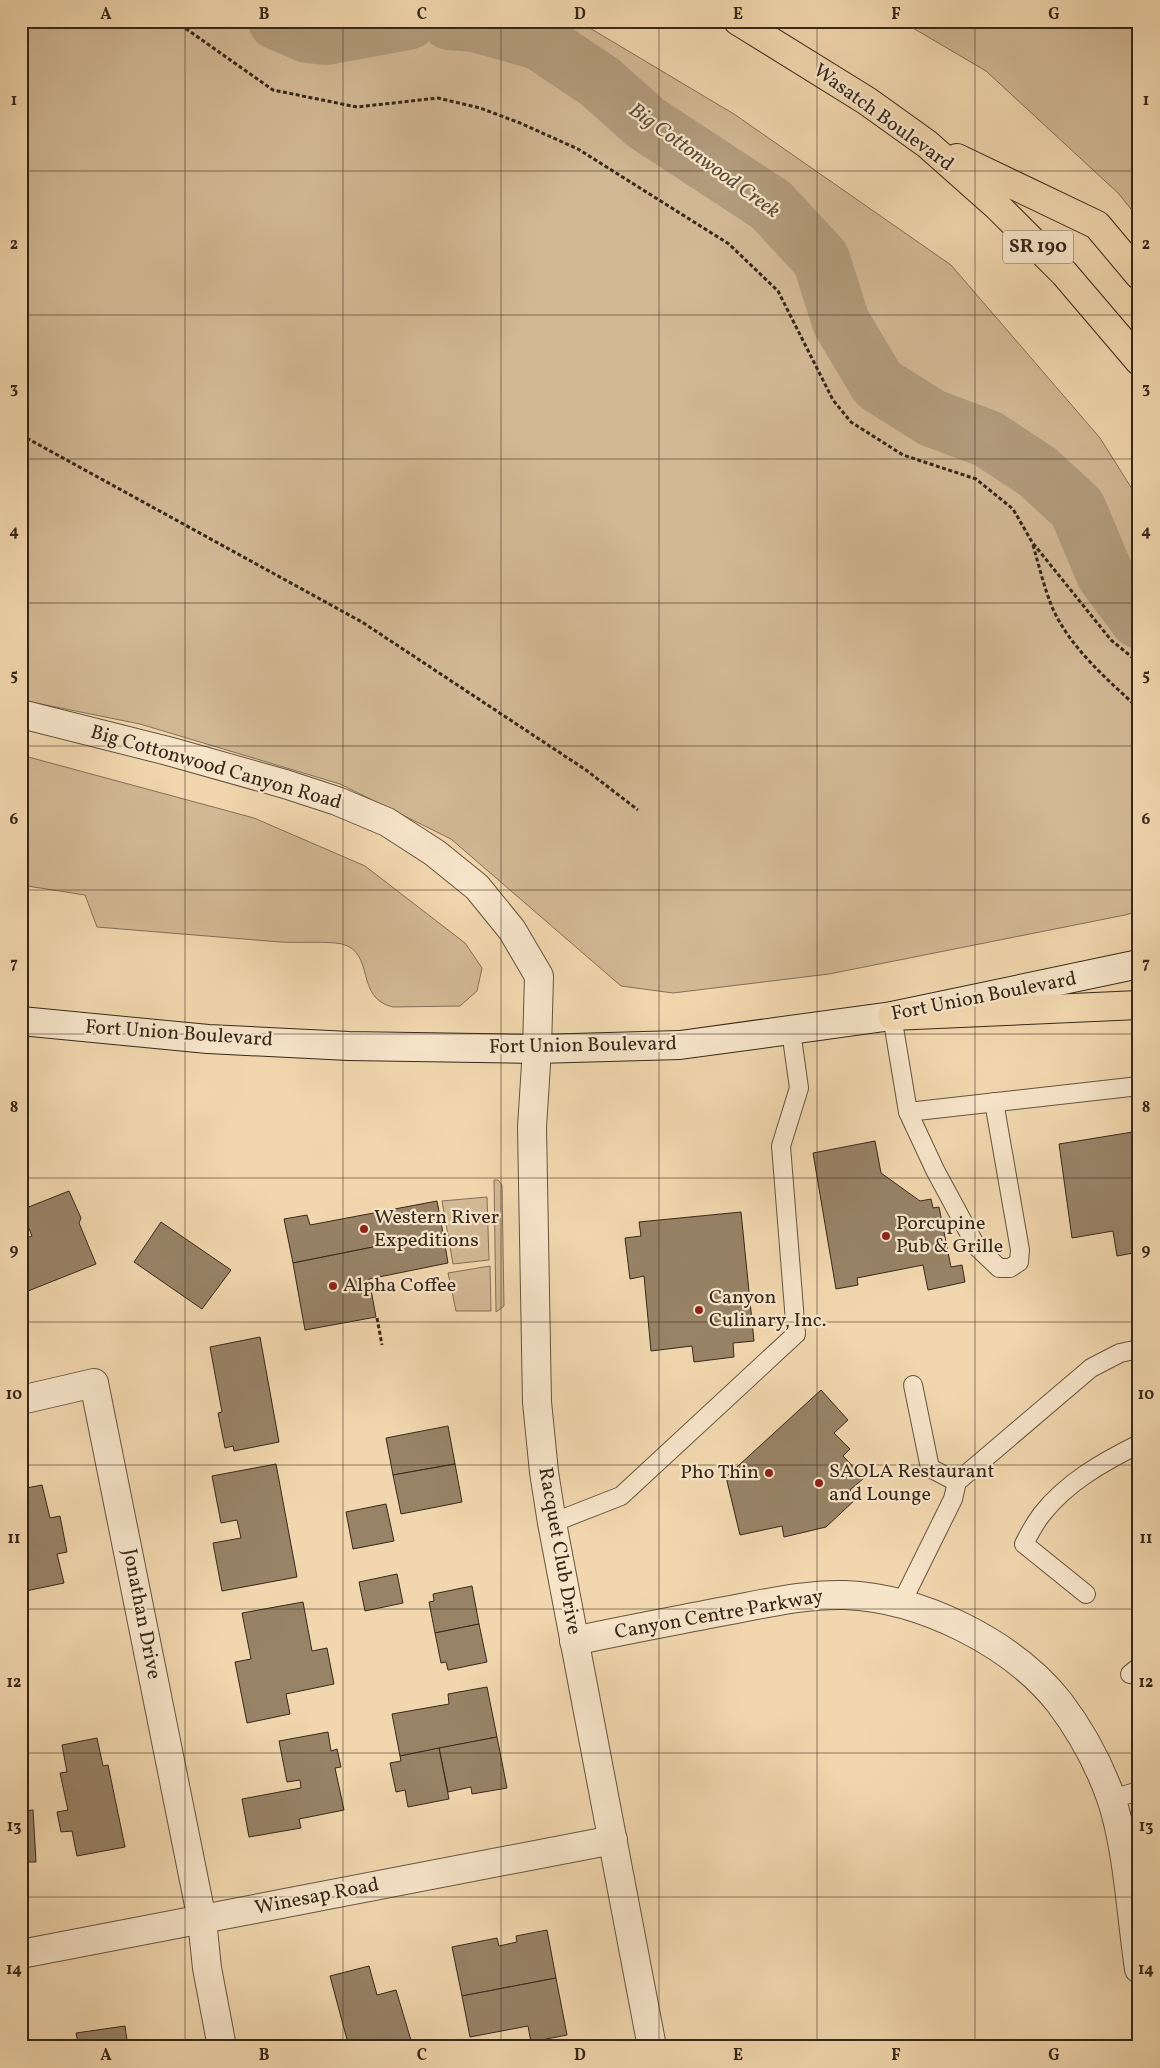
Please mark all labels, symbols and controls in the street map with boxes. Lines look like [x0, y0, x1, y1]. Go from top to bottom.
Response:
text: A [100, 4, 112, 26]
text: B [259, 4, 270, 26]
text: C [417, 4, 427, 26]
text: D [574, 4, 586, 26]
text: E [733, 4, 743, 26]
text: F [891, 4, 901, 26]
text: G [1048, 4, 1060, 26]
street label: Wasatch Boulevard [807, 57, 959, 179]
text: 1 [11, 90, 17, 112]
text: 1 [1143, 90, 1149, 112]
water label: Big Cottonwood Creek [622, 96, 786, 226]
road number: SR 190 [1003, 230, 1073, 264]
text: 2 [10, 234, 18, 256]
text: 2 [1142, 234, 1150, 256]
text: 3 [10, 378, 18, 400]
text: 3 [1142, 378, 1150, 400]
text: 4 [9, 521, 19, 543]
text: 4 [1141, 521, 1151, 543]
text: 5 [10, 665, 18, 687]
text: 5 [1142, 665, 1150, 687]
street label: Big Cottonwood Canyon Road [87, 719, 345, 817]
text: 6 [10, 809, 19, 831]
text: 6 [1142, 809, 1151, 831]
text: 7 [10, 953, 18, 975]
text: 7 [1142, 953, 1150, 975]
street label: Fort Union Boulevard [889, 965, 1079, 1029]
street label: Fort Union Boulevard [84, 1013, 274, 1055]
street label: Fort Union Boulevard [489, 1030, 677, 1062]
text: 8 [10, 1097, 18, 1119]
text: 8 [1142, 1097, 1150, 1119]
place label: Western River Expeditions [374, 1204, 499, 1255]
place label: Porcupine Pub & Grille [896, 1210, 1003, 1261]
marker: Western River Expeditions [358, 1223, 370, 1235]
marker: Porcupine Pub & Grille [880, 1230, 892, 1242]
text: 9 [10, 1240, 19, 1262]
text: 9 [1142, 1240, 1151, 1262]
place label: Alpha Coffee [343, 1272, 456, 1300]
marker: Alpha Coffee [327, 1280, 339, 1292]
place label: Canyon Culinary, Inc. [709, 1284, 827, 1335]
marker: Canyon Culinary, Inc. [693, 1304, 705, 1316]
text: 10 [6, 1384, 22, 1406]
text: 10 [1138, 1384, 1154, 1406]
place label: SAOLA Restaurant and Lounge [829, 1458, 995, 1509]
place label: Pho Thin [680, 1459, 759, 1487]
street label: Racquet Club Drive [531, 1465, 587, 1637]
marker: Pho Thin [763, 1467, 775, 1479]
marker: SAOLA Restaurant and Lounge [813, 1477, 825, 1489]
text: 11 [8, 1528, 20, 1550]
text: 11 [1140, 1528, 1152, 1550]
street label: Jonathan Drive [115, 1546, 167, 1682]
street label: Canyon Centre Parkway [613, 1583, 826, 1647]
text: 12 [7, 1672, 21, 1694]
text: 12 [1139, 1672, 1153, 1694]
text: 13 [7, 1816, 21, 1838]
text: 13 [1139, 1816, 1153, 1838]
street label: Winesap Road [252, 1871, 382, 1923]
text: 14 [6, 1959, 22, 1981]
text: 14 [1138, 1959, 1154, 1981]
text: A [100, 2045, 112, 2067]
text: B [259, 2045, 270, 2067]
text: C [417, 2045, 427, 2067]
text: D [574, 2045, 586, 2067]
text: E [733, 2045, 743, 2067]
text: F [891, 2045, 901, 2067]
text: G [1048, 2045, 1060, 2067]

